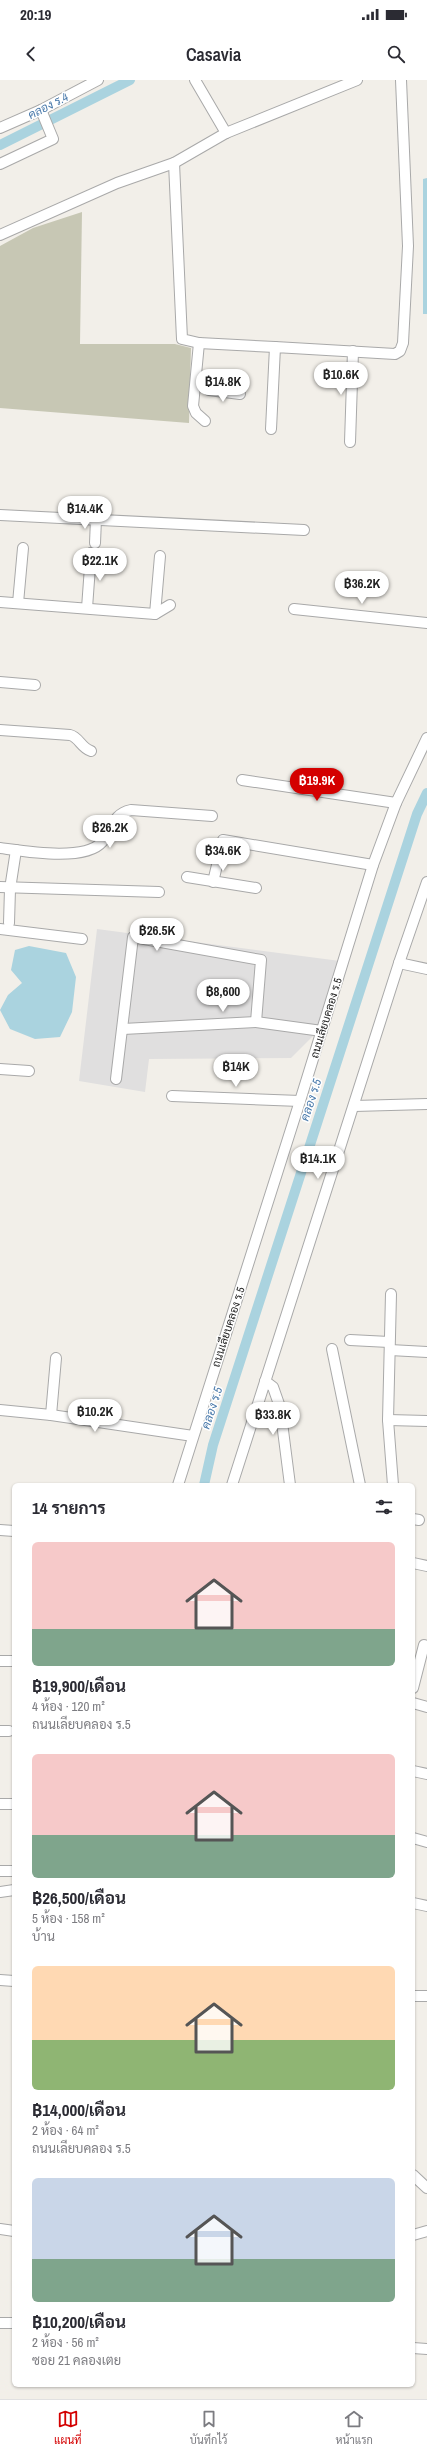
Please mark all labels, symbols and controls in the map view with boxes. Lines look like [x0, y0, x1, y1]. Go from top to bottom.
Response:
text: 20:19 [20, 4, 51, 25]
text: Casavia [186, 42, 241, 67]
icon: back [20, 43, 42, 65]
icon: search [385, 43, 407, 65]
water label: คลอง ร.4 [25, 89, 71, 123]
pin: ฿10.6K [308, 362, 374, 396]
text: ฿10.6K [323, 366, 359, 383]
pin: ฿14.8K [190, 369, 256, 403]
text: ฿14.8K [205, 373, 241, 390]
pin: ฿14.4K [52, 496, 118, 530]
text: ฿14.4K [67, 500, 103, 517]
pin: ฿22.1K [67, 548, 133, 582]
text: ฿22.1K [82, 552, 118, 569]
pin: ฿36.2K [329, 571, 395, 605]
text: ฿36.2K [344, 575, 380, 592]
pin: ฿19.9K [284, 768, 350, 802]
text: ฿19.9K [299, 772, 335, 789]
pin: ฿26.2K [77, 815, 143, 849]
text: ฿26.2K [92, 819, 128, 836]
pin: ฿34.6K [190, 838, 256, 872]
text: ฿34.6K [205, 842, 241, 859]
pin: ฿26.5K [124, 918, 190, 952]
text: ฿26.5K [139, 922, 175, 939]
street label: ถนนเลียบคลอง ร.5 [306, 976, 345, 1060]
pin: ฿8,600 [190, 979, 256, 1013]
text: ฿8,600 [206, 983, 240, 1000]
pin: ฿14K [212, 1054, 260, 1088]
text: ฿14K [222, 1058, 250, 1075]
water label: คลอง ร.5 [297, 1076, 325, 1123]
pin: ฿14.1K [285, 1146, 351, 1180]
text: ฿14.1K [300, 1150, 336, 1167]
street label: ถนนเลียบคลอง ร.5 [208, 1285, 248, 1369]
water label: คลอง ร.5 [198, 1384, 226, 1431]
pin: ฿10.2K [62, 1399, 128, 1433]
pin: ฿33.8K [240, 1402, 306, 1436]
text: ฿10.2K [77, 1403, 113, 1420]
text: ฿33.8K [255, 1406, 291, 1423]
text: 14 รายการ [32, 1496, 106, 1519]
icon: filters [373, 1496, 395, 1518]
icon: home [178, 1568, 250, 1640]
text: ฿19,900/เดือน [32, 1674, 126, 1697]
text: 4 ห้อง · 120 m² [32, 1698, 105, 1715]
text: ถนนเลียบคลอง ร.5 [32, 1716, 131, 1733]
icon: home [178, 1780, 250, 1852]
text: ฿26,500/เดือน [32, 1886, 126, 1909]
text: 5 ห้อง · 158 m² [32, 1910, 105, 1927]
text: บ้าน [32, 1928, 55, 1945]
icon: home [178, 1992, 250, 2064]
text: ฿14,000/เดือน [32, 2098, 126, 2121]
text: 2 ห้อง · 64 m² [32, 2122, 99, 2139]
text: ถนนเลียบคลอง ร.5 [32, 2140, 131, 2157]
icon: home [178, 2204, 250, 2276]
text: ฿10,200/เดือน [32, 2310, 126, 2333]
text: 2 ห้อง · 56 m² [32, 2334, 99, 2351]
text: ซอย 21 คลองเตย [32, 2352, 121, 2369]
tab: แผนที่ [54, 2408, 82, 2447]
tab: บันทึกไว้ [190, 2408, 227, 2447]
tab: หน้าแรก [336, 2408, 373, 2447]

